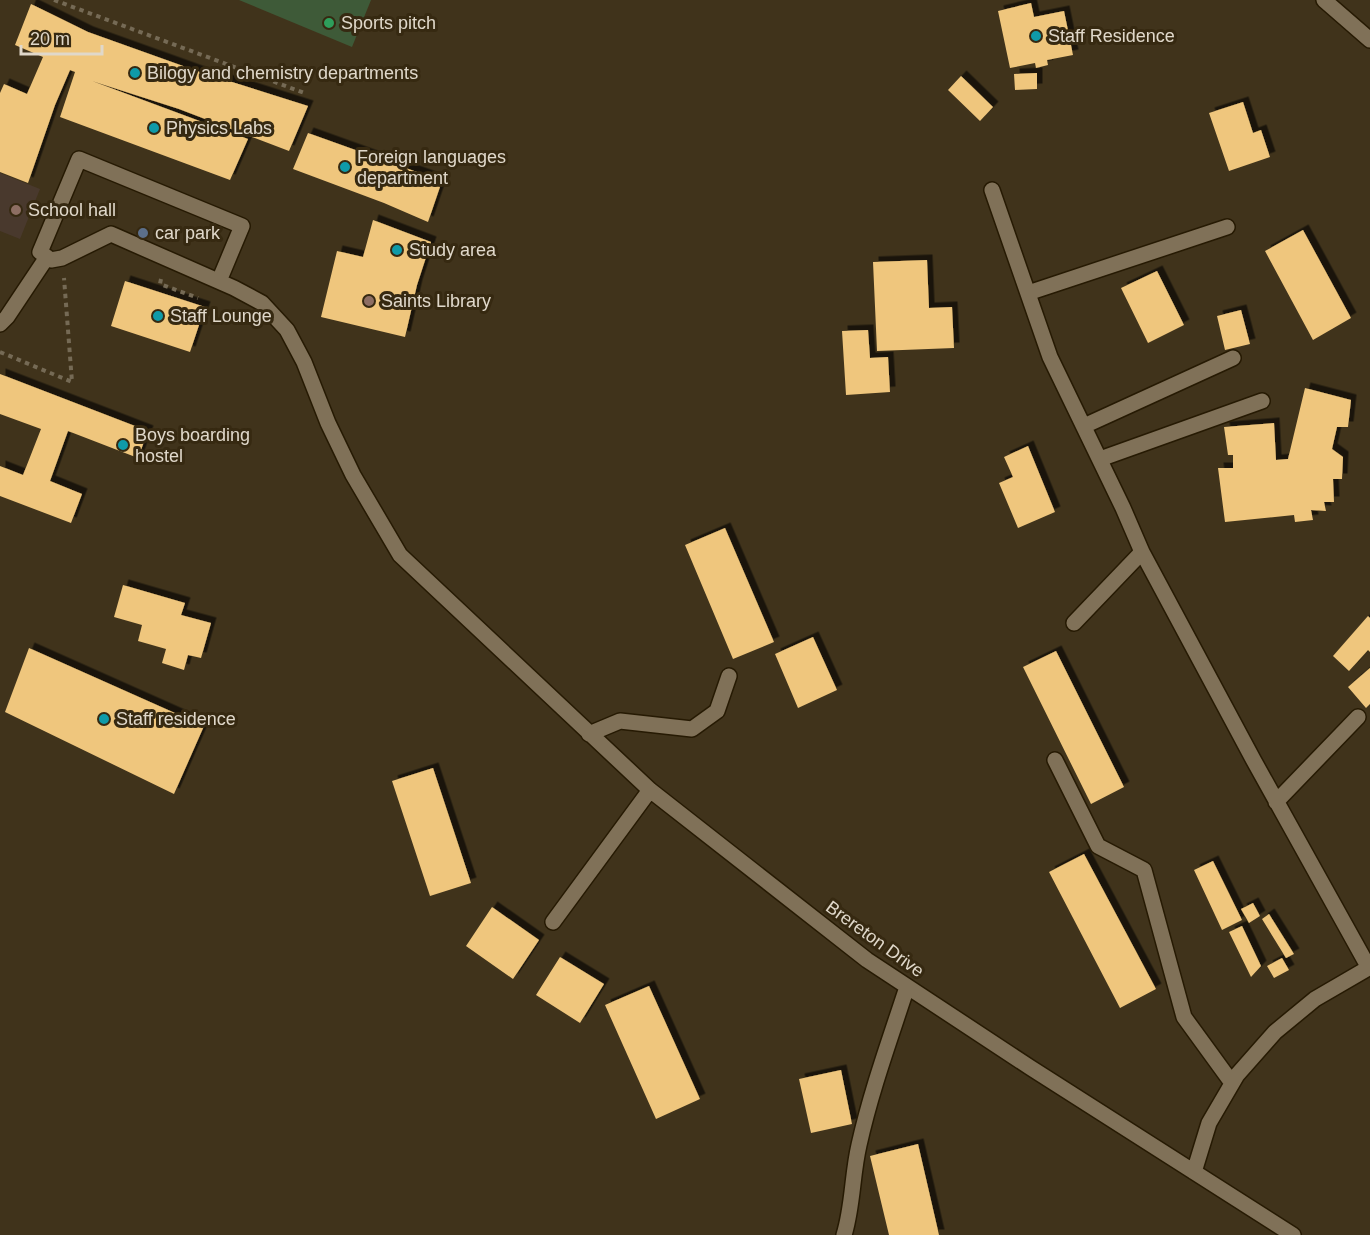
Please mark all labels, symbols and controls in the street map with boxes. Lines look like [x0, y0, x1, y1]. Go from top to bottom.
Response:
place label: Sports pitch [341, 13, 436, 33]
marker: Sports pitch [322, 16, 336, 30]
scale bar [21, 18, 102, 56]
place label: Staff Residence [1048, 26, 1175, 46]
text: 20 m [30, 29, 70, 49]
marker: Staff Residence [1029, 29, 1043, 43]
place label: Bilogy and chemistry departments [147, 63, 418, 83]
marker: Bilogy and chemistry departments [128, 66, 142, 80]
place label: Physics Labs [166, 118, 272, 138]
marker: Physics Labs [147, 121, 161, 135]
place label: Foreign languages department [357, 147, 506, 188]
marker: Foreign languages department [338, 160, 352, 174]
place label: School hall [28, 200, 116, 220]
marker: School hall [9, 203, 23, 217]
place label: car park [155, 223, 221, 243]
marker: car park [136, 226, 150, 240]
place label: Study area [409, 240, 497, 260]
marker: Study area [390, 243, 404, 257]
place label: Saints Library [381, 291, 491, 311]
marker: Saints Library [362, 294, 376, 308]
place label: Staff Lounge [170, 306, 272, 326]
marker: Staff Lounge [151, 309, 165, 323]
place label: Boys boarding hostel [135, 425, 250, 466]
marker: Boys boarding hostel [116, 438, 130, 452]
place label: Staff residence [116, 709, 236, 729]
marker: Staff residence [97, 712, 111, 726]
street label: Brereton Drive [822, 897, 928, 981]

